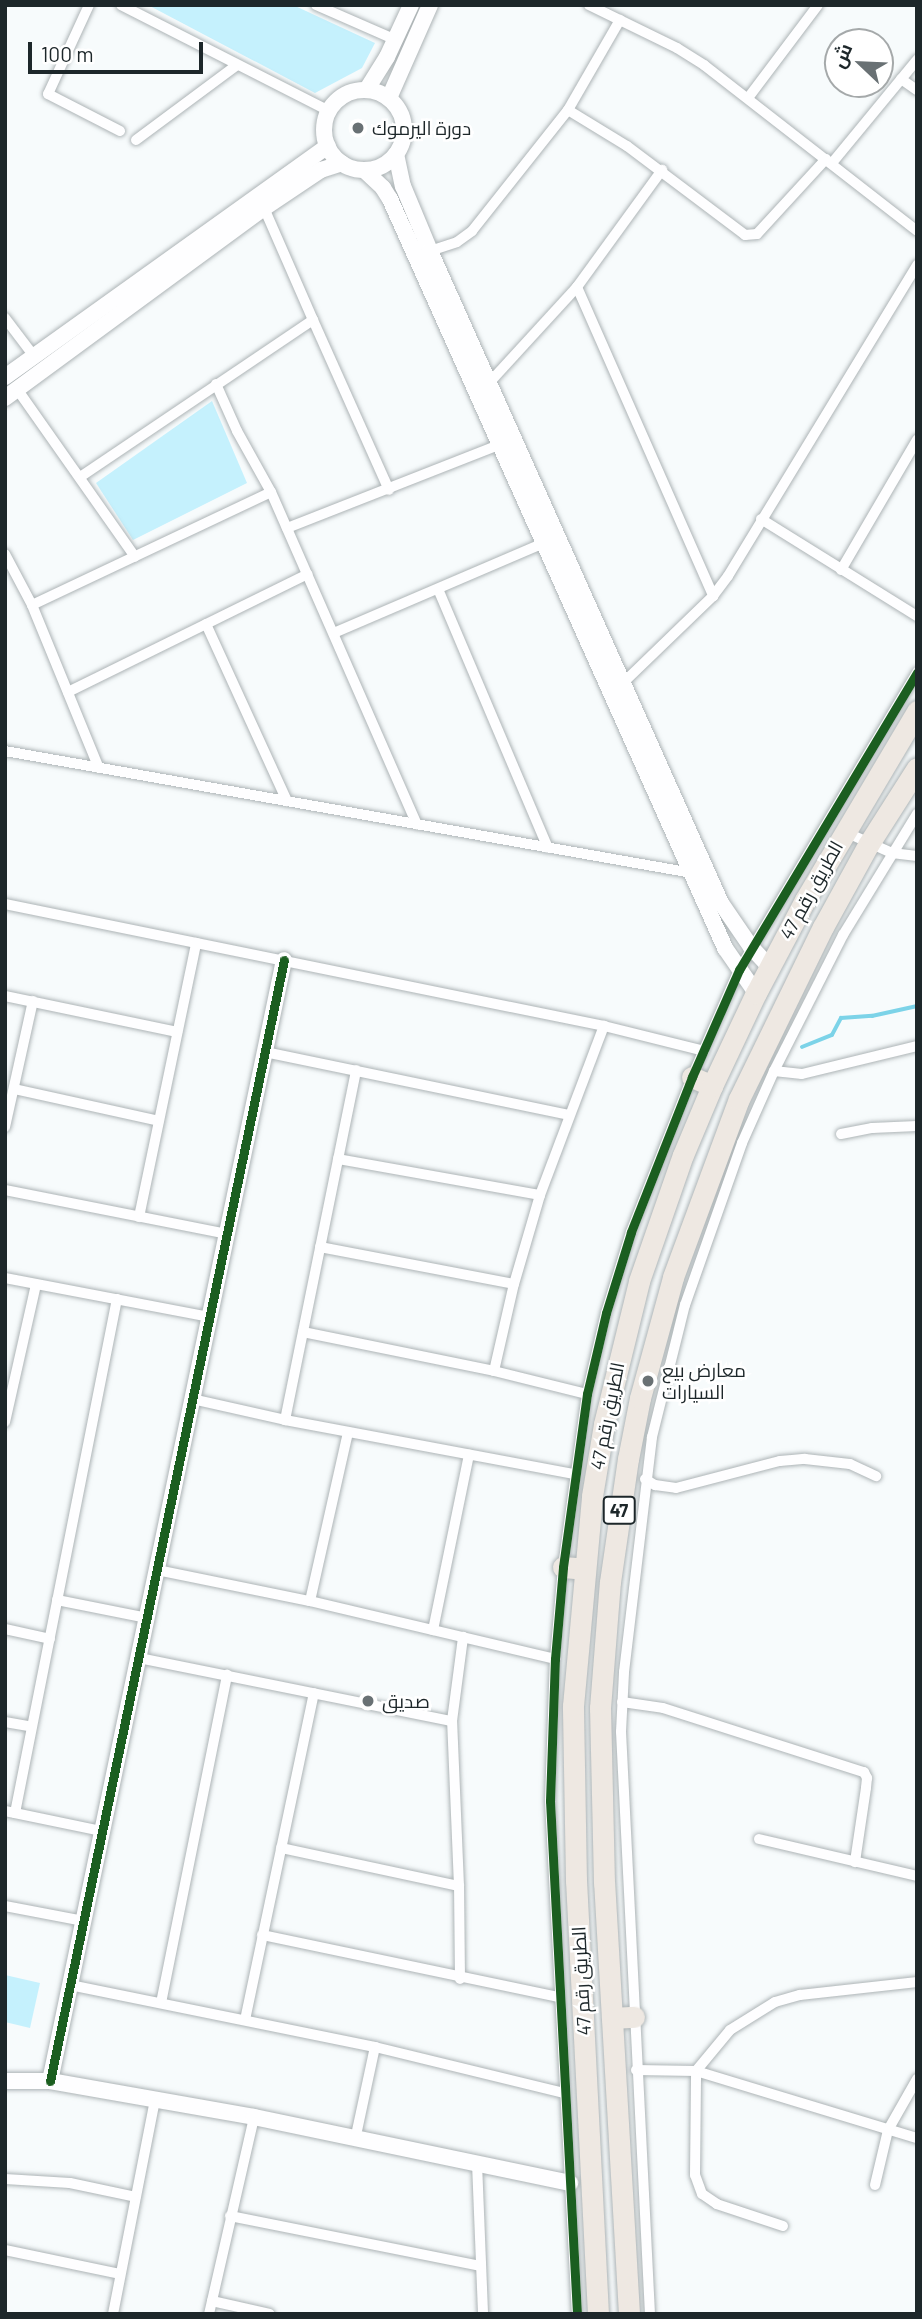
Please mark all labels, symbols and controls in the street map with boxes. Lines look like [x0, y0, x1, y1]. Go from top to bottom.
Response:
scale bar [32, 28, 206, 72]
north arrow [824, 28, 894, 98]
text: ش [826, 40, 856, 71]
text: 100 m [41, 41, 94, 66]
place label: دورة اليرموك [372, 117, 471, 139]
marker: دورة اليرموك [350, 120, 366, 136]
street label: الطريق رقم 47 [775, 837, 847, 943]
place label: معارض بيع السيارات [662, 1359, 746, 1403]
street label: الطريق رقم 47 [585, 1360, 629, 1472]
marker: معارض بيع السيارات [640, 1373, 656, 1389]
road number: 47 [602, 1496, 636, 1525]
place label: صديق [382, 1690, 430, 1712]
marker: صديق [360, 1693, 376, 1709]
street label: الطريق رقم 47 [567, 1926, 595, 2036]

